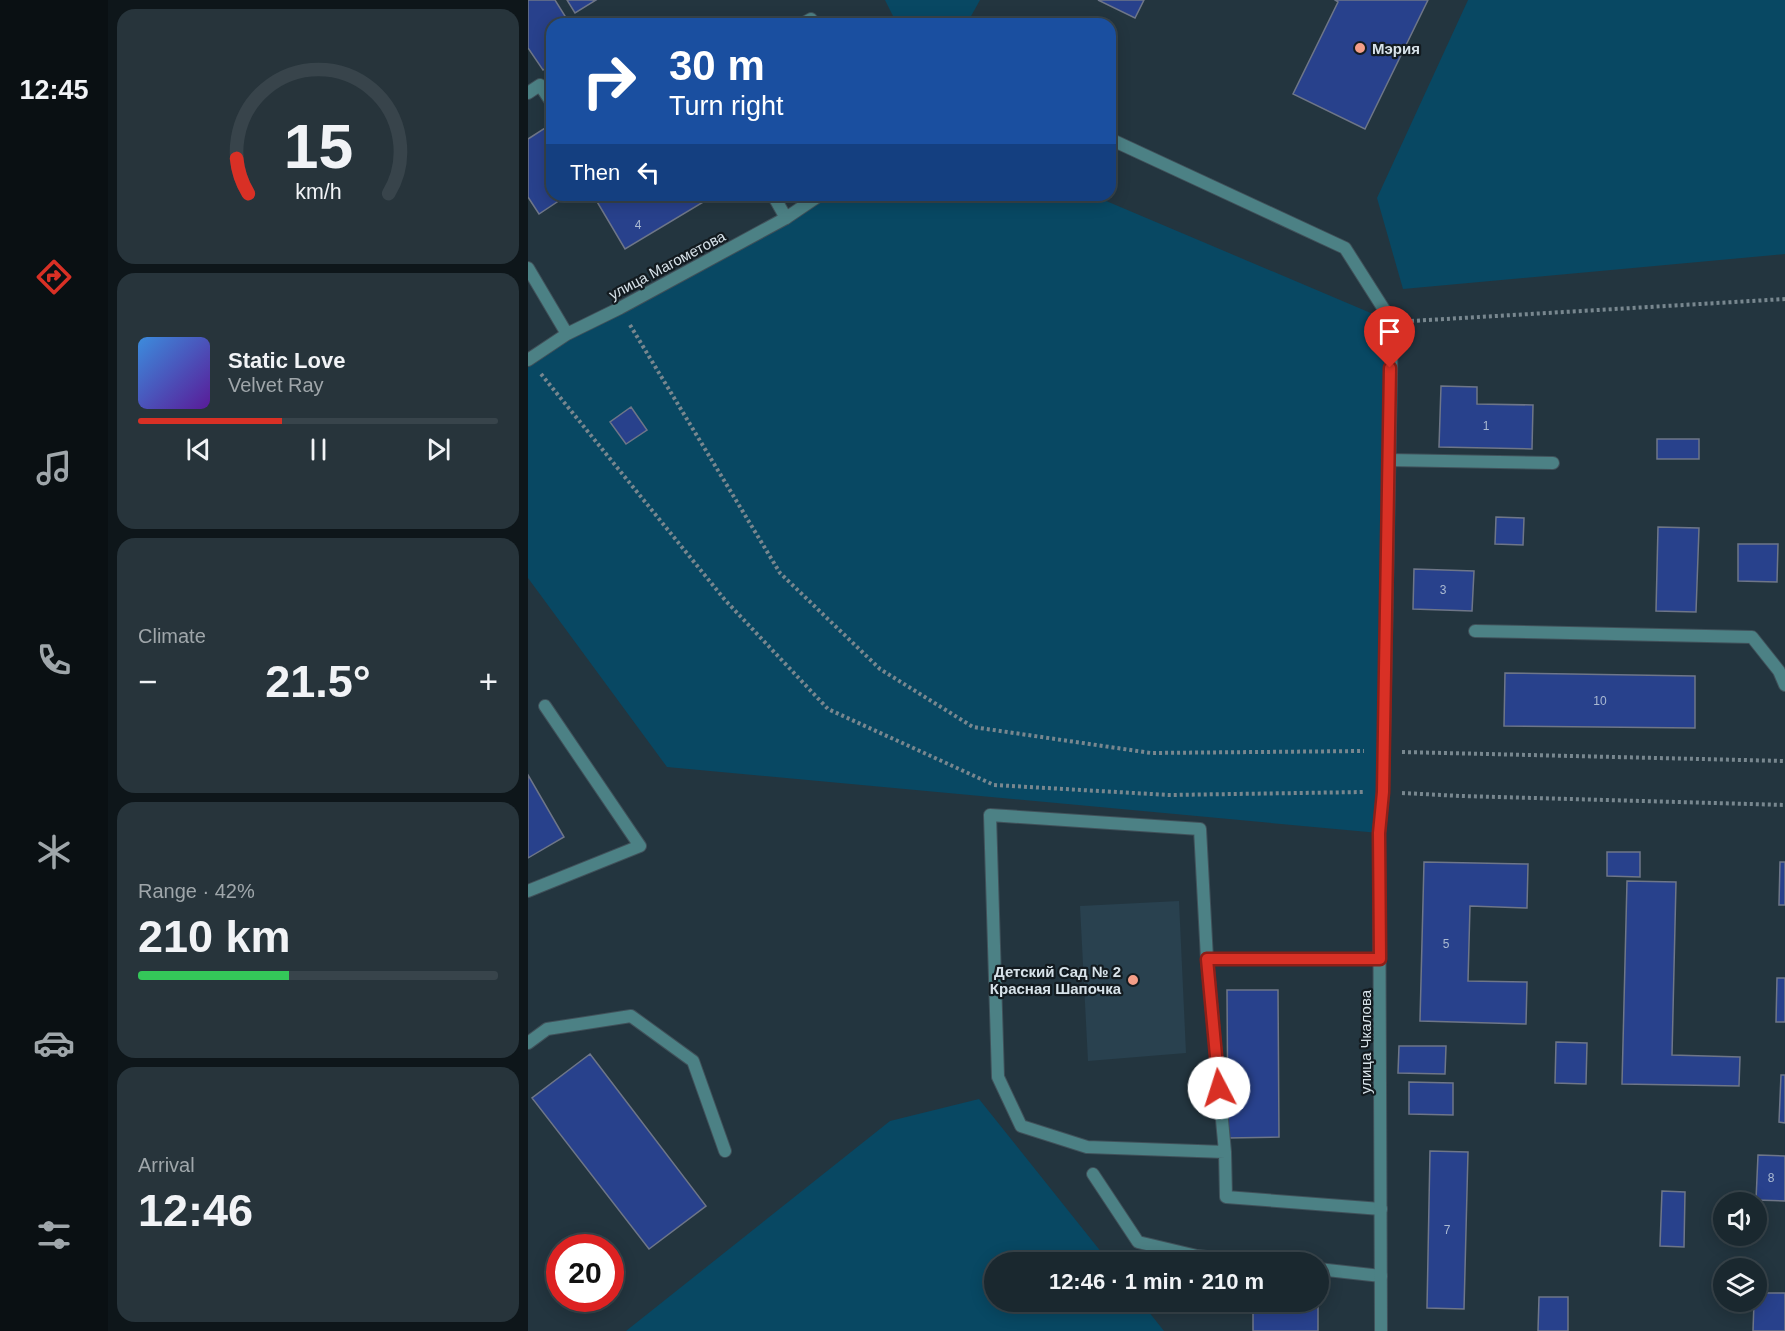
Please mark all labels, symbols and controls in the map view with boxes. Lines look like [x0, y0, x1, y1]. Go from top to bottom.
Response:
place label: Мэрия [1372, 40, 1420, 57]
marker: Мэрия [1353, 41, 1367, 55]
icon: right [570, 42, 648, 120]
text: 30 m [669, 42, 765, 89]
text: 12:45 [19, 75, 89, 105]
text: Turn right [669, 91, 784, 121]
text: 15 [283, 112, 353, 181]
icon: left [632, 156, 665, 189]
text: Then [570, 160, 620, 185]
text: km/h [295, 180, 341, 204]
house number: 4 [635, 218, 642, 232]
street label: улица Магометова [606, 227, 729, 303]
icon: directions [33, 256, 75, 298]
pin [1364, 306, 1415, 368]
icon: arrive [1373, 315, 1406, 348]
text: Static Love [228, 348, 345, 373]
text: Velvet Ray [228, 374, 324, 396]
house number: 1 [1483, 419, 1490, 433]
icon: previous [182, 433, 215, 466]
icon: pause [302, 433, 335, 466]
icon: next [422, 433, 455, 466]
icon: music [33, 447, 75, 489]
house number: 3 [1440, 583, 1447, 597]
text: Climate [138, 625, 206, 647]
icon: phone [33, 639, 75, 681]
text: 21.5° [265, 656, 371, 707]
text: − [138, 663, 157, 700]
text: + [479, 663, 498, 700]
house number: 10 [1593, 694, 1607, 708]
icon: climate [33, 831, 75, 873]
text: Range · 42% [138, 880, 255, 902]
text: 210 km [138, 911, 291, 962]
house number: 5 [1443, 937, 1450, 951]
place label: Детский Сад № 2 Красная Шапочка [990, 963, 1122, 997]
marker: Детский Сад № 2 Красная Шапочка [1126, 973, 1140, 987]
street label: улица Чкалова [1357, 989, 1374, 1094]
icon: car [33, 1022, 75, 1064]
position arrow [1187, 1056, 1251, 1120]
text: Arrival [138, 1154, 195, 1176]
house number: 8 [1768, 1171, 1775, 1185]
text: 12:46 [138, 1185, 253, 1236]
map controls [1713, 1192, 1767, 1312]
button: sound [1713, 1192, 1767, 1246]
icon: filters [33, 1214, 75, 1256]
house number: 7 [1444, 1223, 1451, 1237]
speed limit sign: 20 [546, 1234, 624, 1312]
button: layers [1713, 1258, 1767, 1312]
text: 12:46 · 1 min · 210 m [1049, 1269, 1264, 1294]

